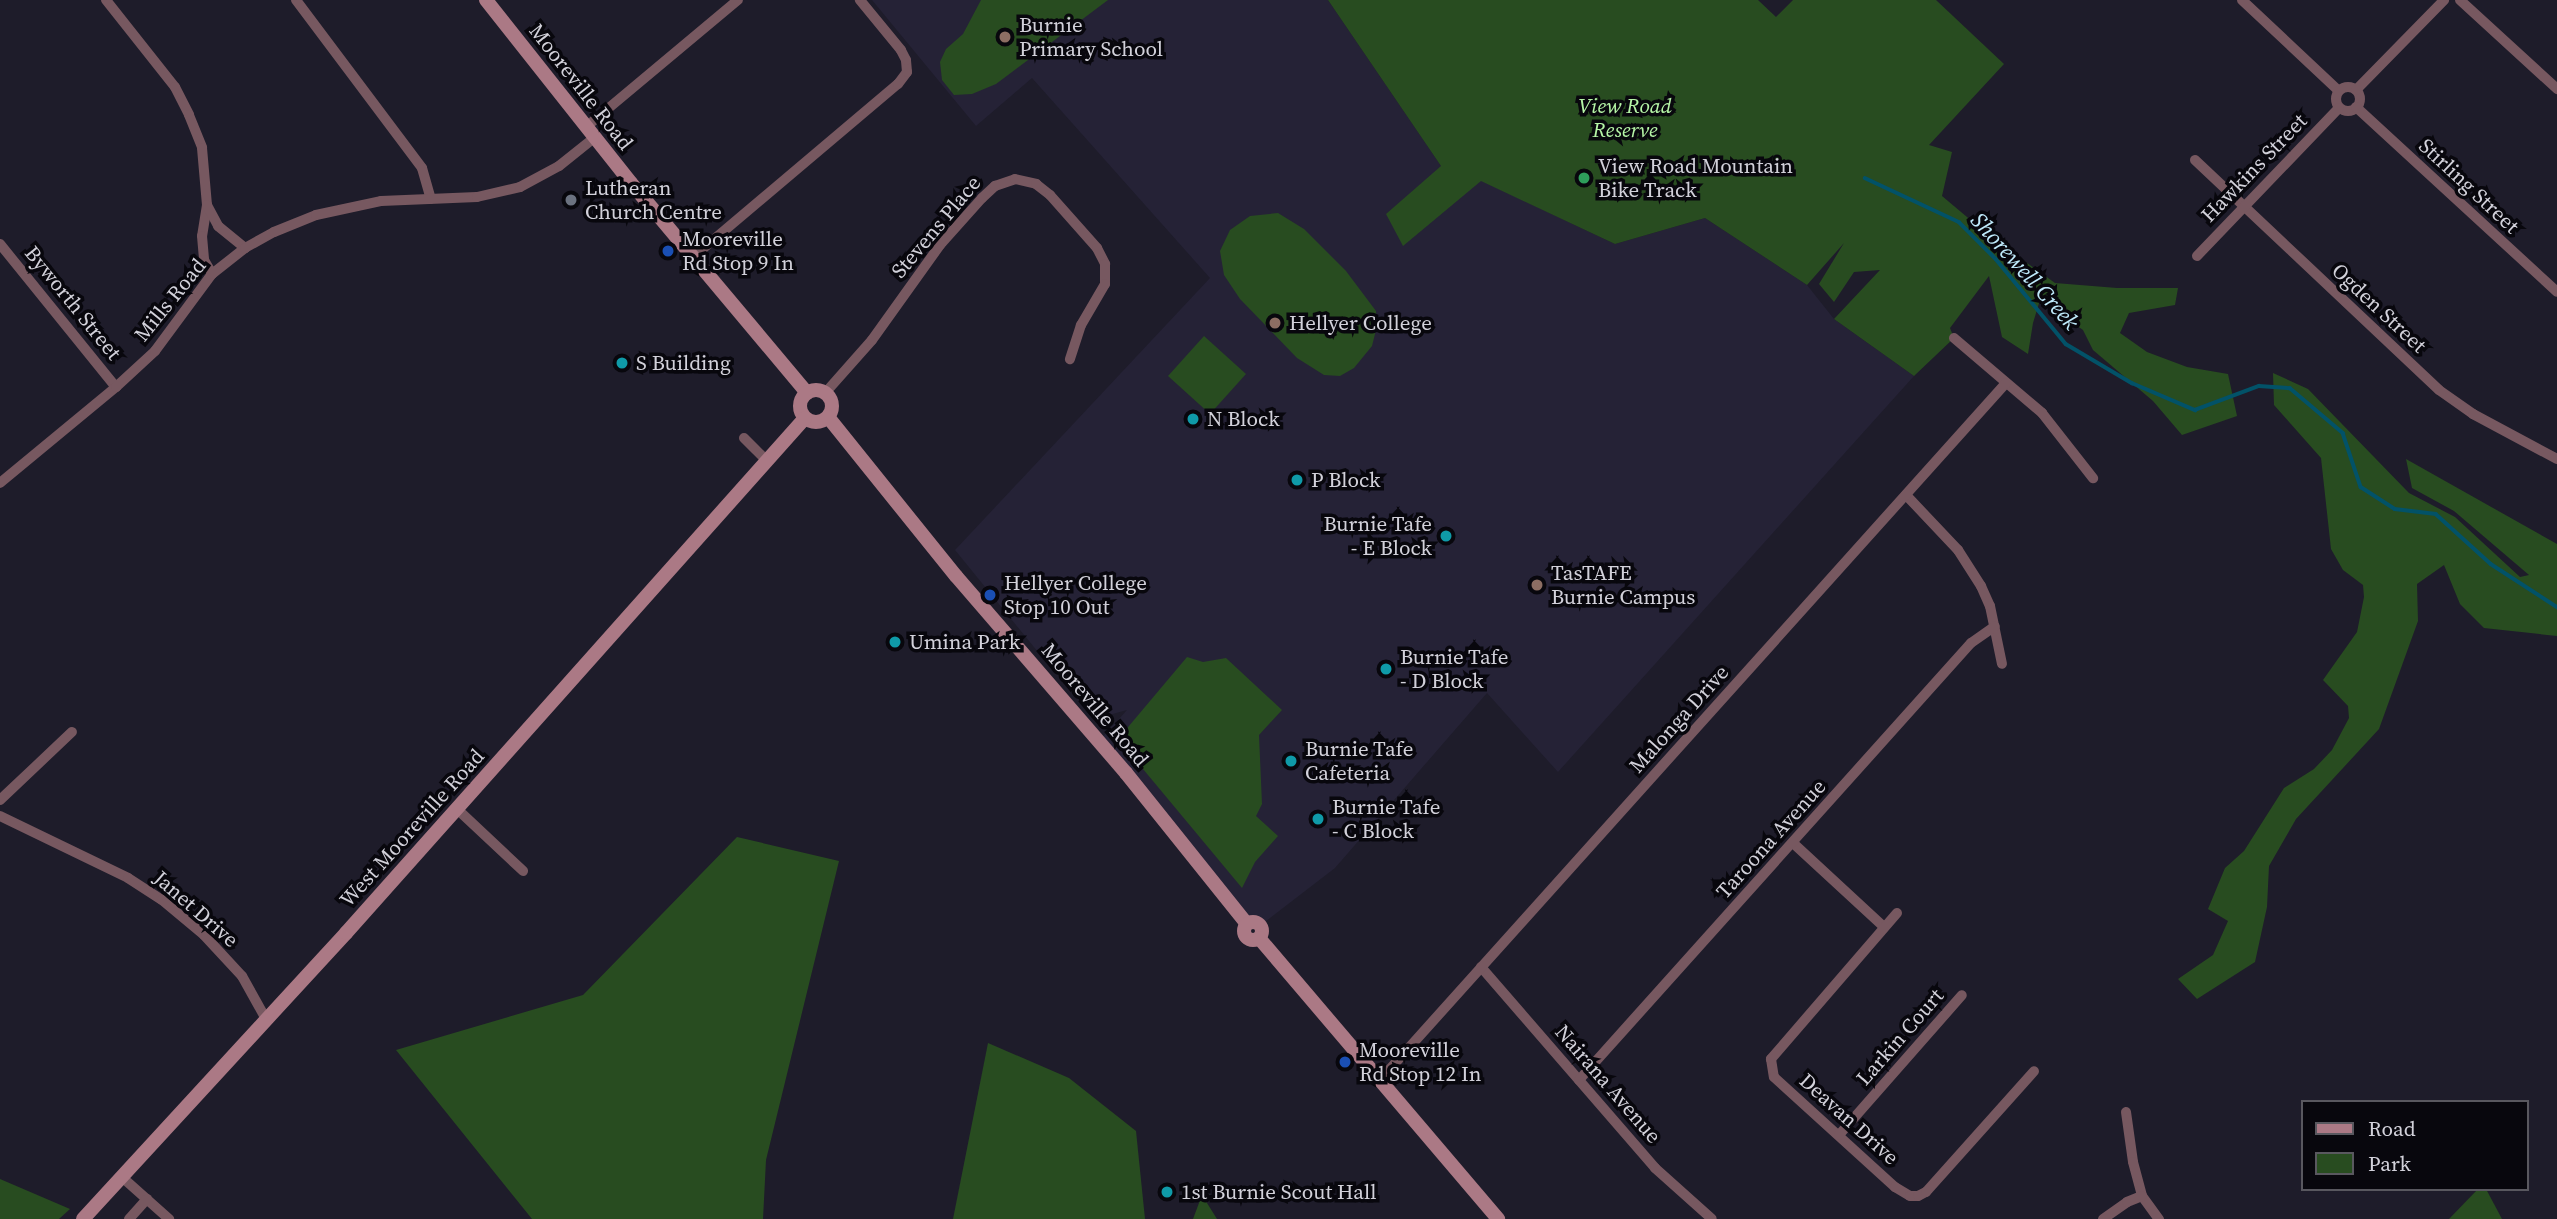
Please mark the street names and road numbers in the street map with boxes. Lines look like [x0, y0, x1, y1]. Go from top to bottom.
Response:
street label: Mooreville Road [524, 19, 638, 155]
street label: Hawkins Street [2196, 109, 2312, 227]
street label: Stirling Street [2414, 133, 2524, 239]
street label: Stevens Place [886, 171, 986, 283]
street label: Byworth Street [19, 241, 127, 365]
street label: Mills Road [129, 253, 211, 347]
street label: Ogden Street [2327, 258, 2431, 358]
street label: Mooreville Road [1036, 638, 1154, 772]
street label: Malonga Drive [1624, 660, 1734, 778]
street label: West Mooreville Road [335, 744, 489, 912]
street label: Taroona Avenue [1711, 774, 1831, 904]
street label: Janet Drive [149, 865, 243, 953]
street label: Larkin Court [1851, 983, 1949, 1091]
street label: Nairana Avenue [1550, 1020, 1666, 1148]
street label: Deavan Drive [1794, 1068, 1904, 1170]

